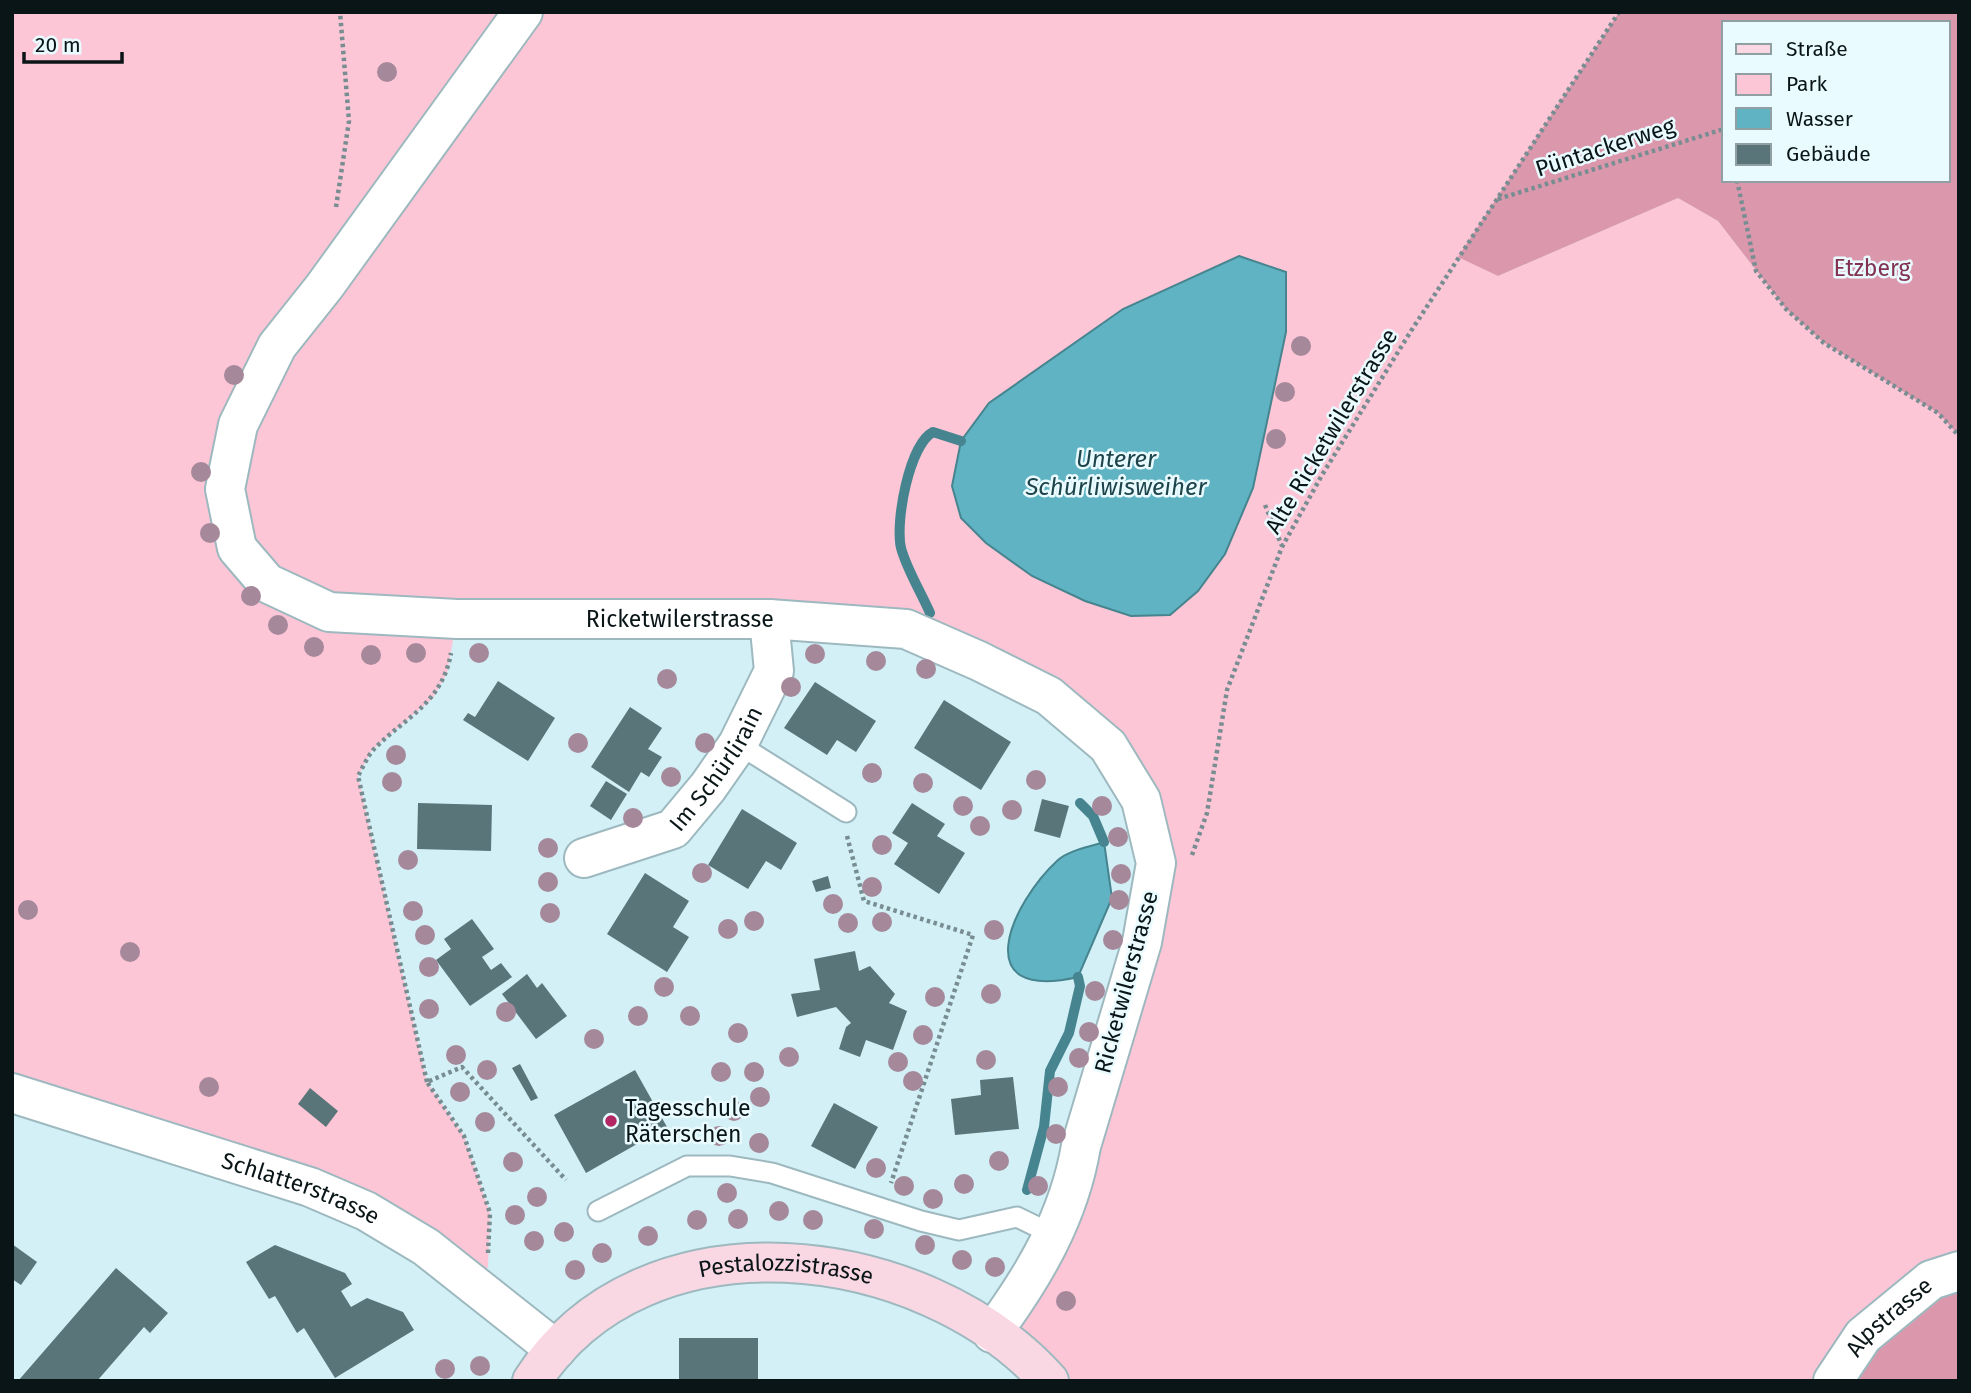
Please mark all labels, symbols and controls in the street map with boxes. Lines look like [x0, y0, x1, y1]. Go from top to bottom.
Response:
scale bar [24, 21, 122, 65]
legend [1722, 21, 1950, 182]
text: 20 m [35, 32, 81, 58]
text: Straße [1786, 36, 1848, 62]
text: Park [1786, 71, 1828, 97]
text: Wasser [1786, 106, 1853, 132]
street label: Püntackerweg [1532, 111, 1678, 183]
text: Gebäude [1786, 141, 1871, 167]
park label: Etzberg [1833, 254, 1911, 282]
street label: Alte Ricketwilerstrasse [1259, 323, 1403, 539]
water label: Unterer Schürliwisweiher [1024, 445, 1207, 501]
street label: Ricketwilerstrasse [586, 605, 774, 633]
street label: Im Schürlirain [663, 702, 768, 837]
street label: Ricketwilerstrasse [1088, 888, 1164, 1076]
place label: Tagesschule Räterschen [625, 1094, 750, 1148]
marker: Tagesschule Räterschen [603, 1113, 619, 1129]
street label: Schlatterstrasse [218, 1146, 385, 1230]
street label: Pestalozzistrasse [696, 1248, 877, 1290]
street label: Alpstrasse [1839, 1271, 1938, 1362]

